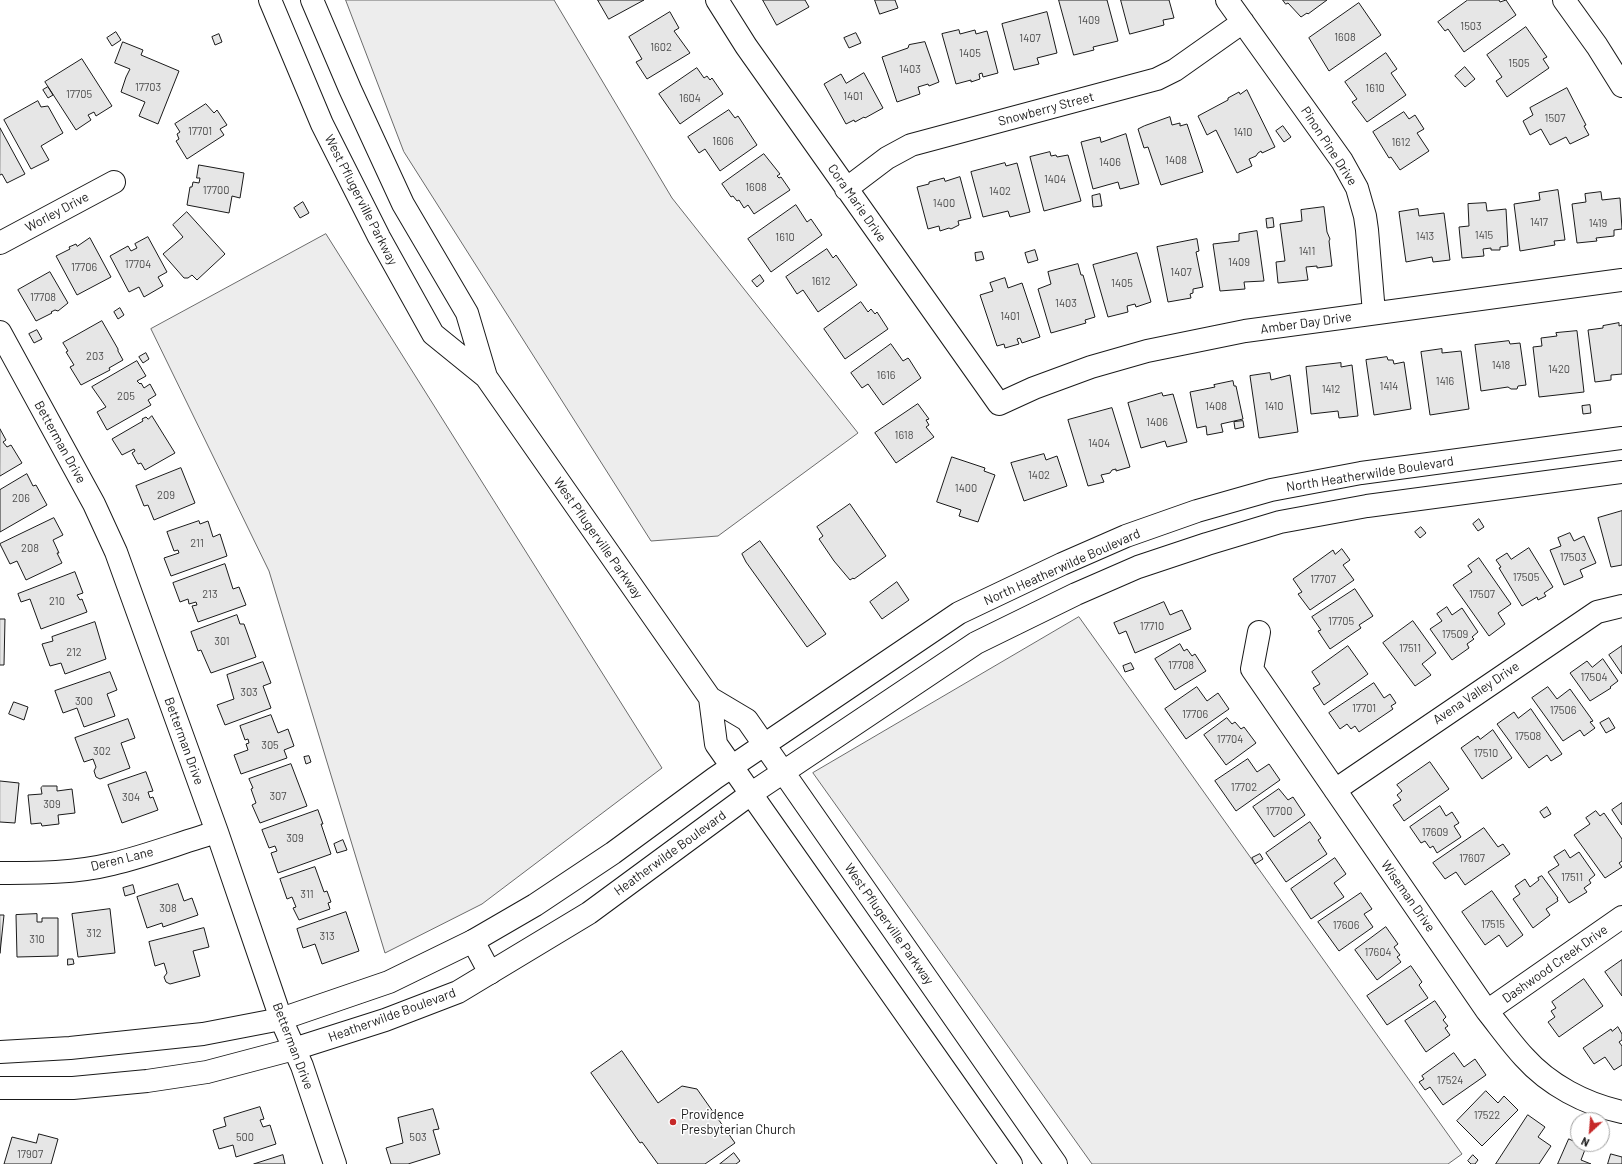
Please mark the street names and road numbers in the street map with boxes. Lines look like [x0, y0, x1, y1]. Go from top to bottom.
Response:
street label: Snowberry Street [996, 89, 1096, 129]
street label: Pinon Pine Drive [1298, 104, 1360, 188]
street label: West Pflugerville Parkway [321, 132, 401, 268]
street label: Cora Marie Drive [824, 161, 890, 245]
street label: Worley Drive [22, 189, 92, 235]
street label: Amber Day Drive [1259, 309, 1353, 337]
street label: Betterman Drive [31, 398, 89, 486]
street label: North Heatherwilde Boulevard [1285, 453, 1455, 495]
street label: West Pflugerville Parkway [550, 474, 646, 602]
street label: North Heatherwilde Boulevard [981, 525, 1143, 609]
street label: Avena Valley Drive [1430, 658, 1522, 728]
street label: Betterman Drive [161, 695, 207, 787]
street label: Heatherwilde Boulevard [611, 807, 729, 899]
street label: Deren Lane [89, 844, 155, 874]
street label: Wiseman Drive [1378, 857, 1438, 935]
street label: West Pflugerville Parkway [841, 860, 937, 988]
street label: Dashwood Creek Drive [1499, 922, 1611, 1006]
street label: Heatherwilde Boulevard [326, 985, 458, 1045]
street label: Betterman Drive [269, 1000, 317, 1092]

